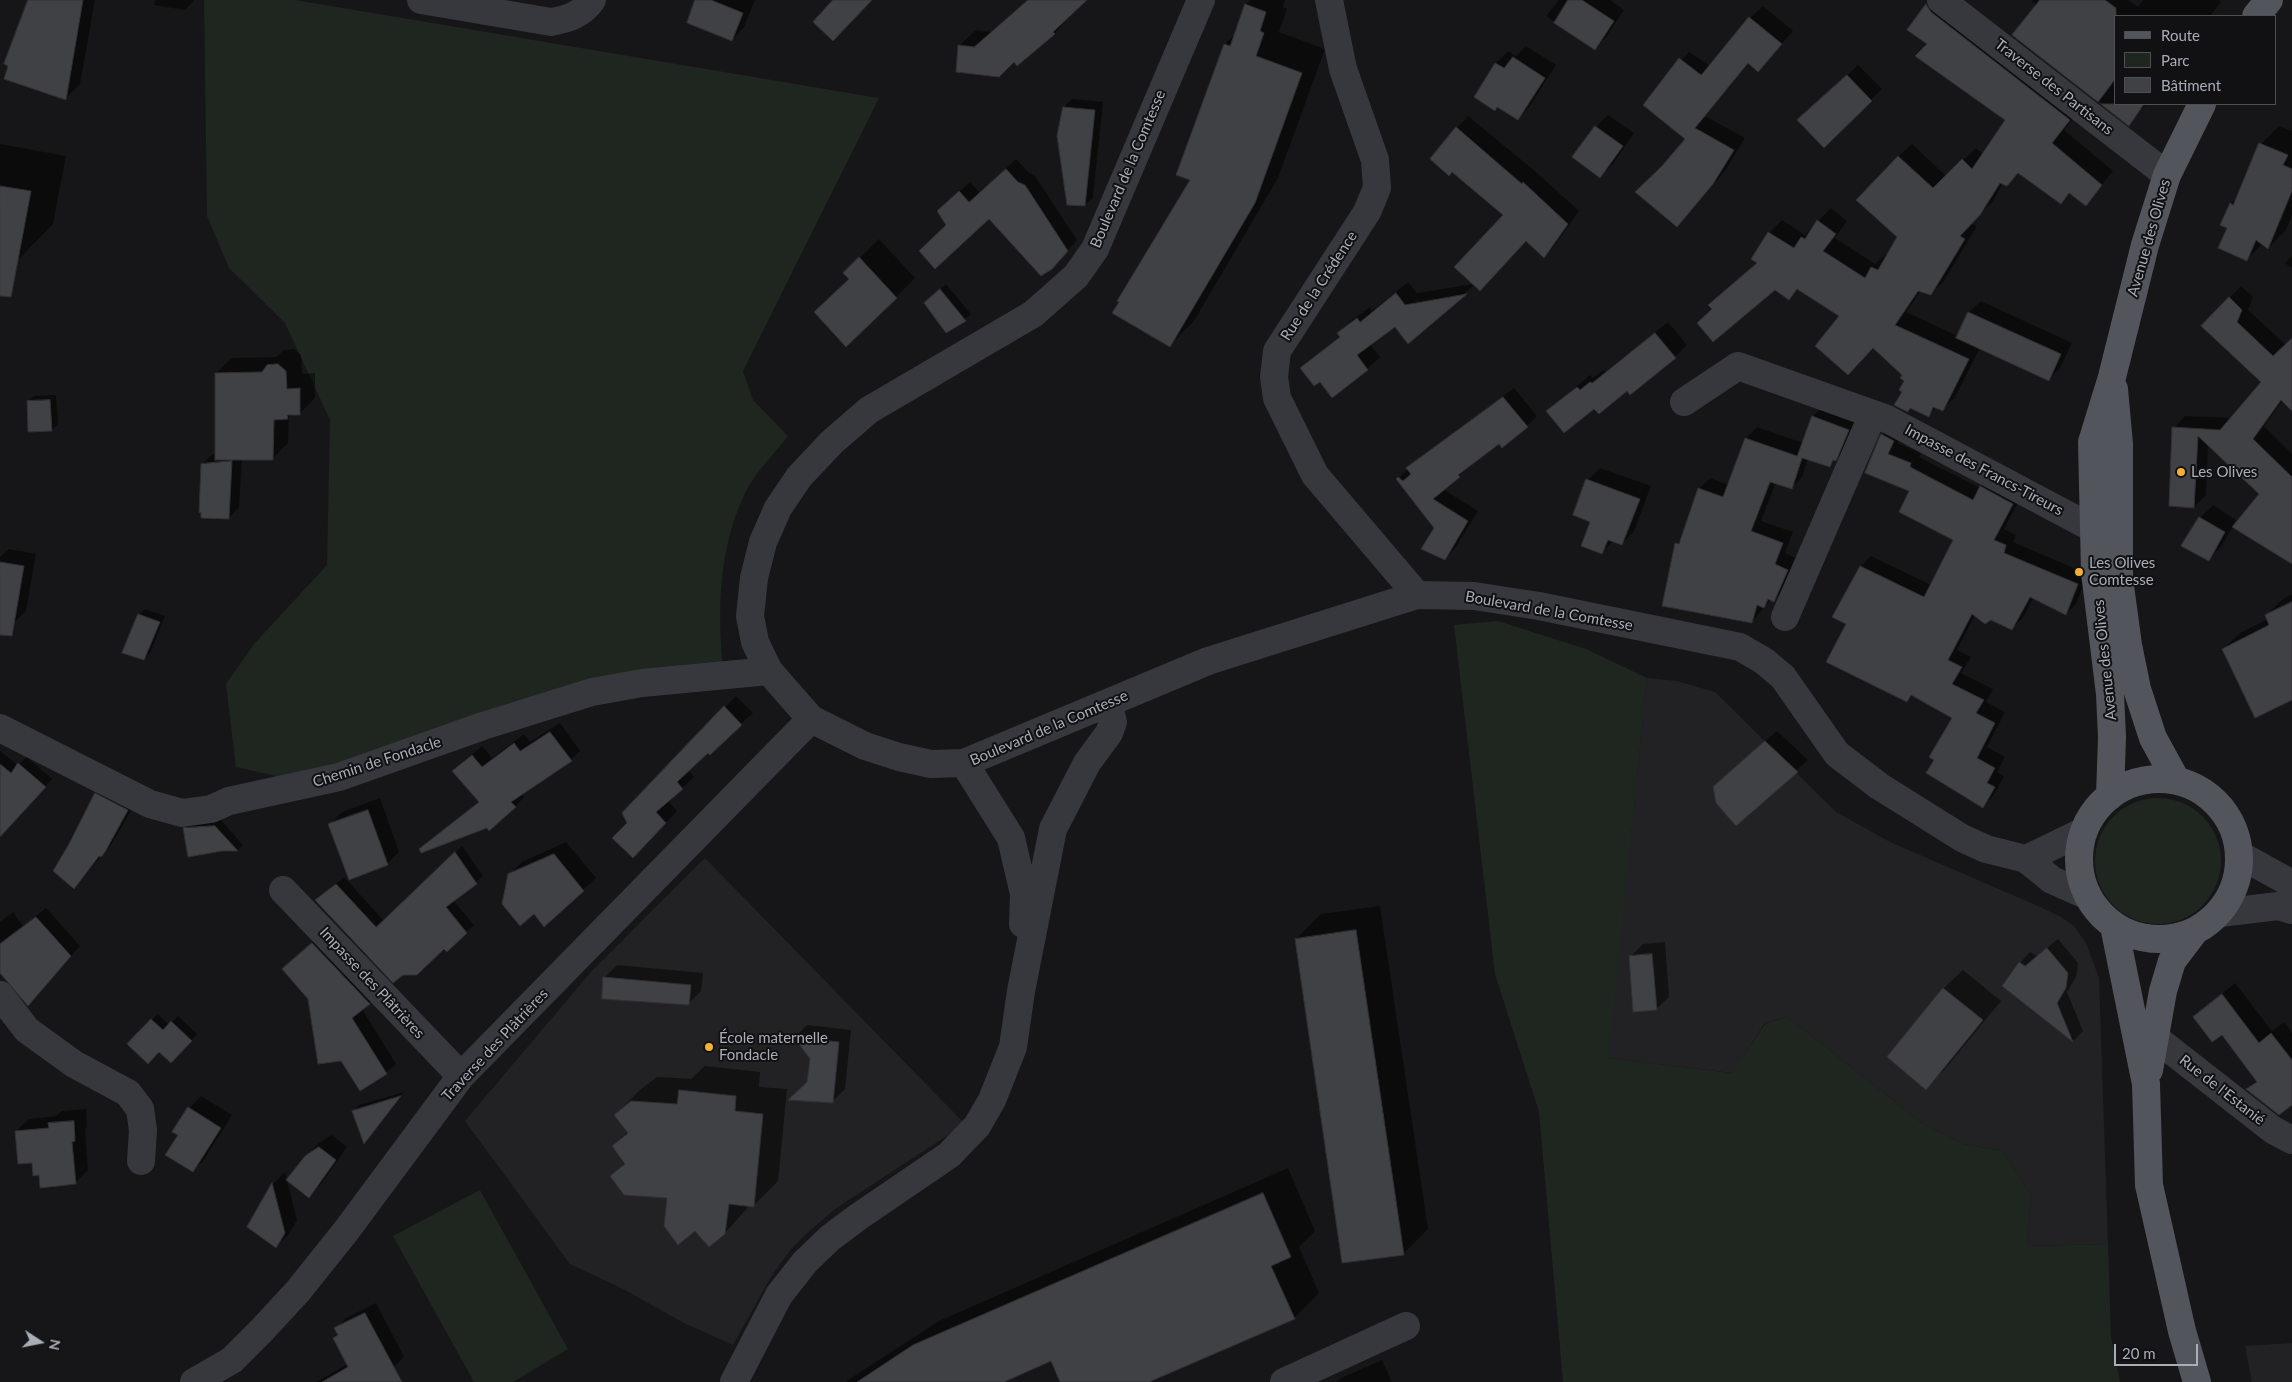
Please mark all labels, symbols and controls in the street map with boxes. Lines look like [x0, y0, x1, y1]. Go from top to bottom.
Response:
legend [2114, 15, 2277, 105]
text: Route [2161, 26, 2200, 44]
street label: Traverse des Partisans [1991, 35, 2117, 139]
text: Parc [2161, 51, 2190, 69]
text: Bâtiment [2161, 76, 2221, 94]
street label: Boulevard de la Comtesse [1087, 87, 1169, 251]
street label: Avenue des Olives [2124, 177, 2174, 299]
street label: Rue de la Crédence [1277, 228, 1361, 344]
street label: Impasse des Francs-Tireurs [1902, 421, 2066, 519]
place label: Les Olives [2191, 463, 2257, 481]
marker: Les Olives [2175, 466, 2187, 478]
place label: Les Olives Comtesse [2089, 554, 2155, 589]
marker: Les Olives Comtesse [2073, 566, 2085, 578]
street label: Boulevard de la Comtesse [1464, 587, 1634, 635]
street label: Avenue des Olives [2090, 599, 2120, 721]
street label: Boulevard de la Comtesse [967, 687, 1131, 769]
street label: Chemin de Fondacle [311, 733, 443, 791]
street label: Impasse des Plâtrières [316, 924, 428, 1042]
street label: Traverse des Plâtrières [438, 985, 552, 1105]
place label: École maternelle Fondacle [719, 1029, 828, 1064]
marker: École maternelle Fondacle [703, 1041, 715, 1053]
street label: Rue de l'Estanié [2176, 1051, 2268, 1129]
north arrow [15, 1317, 65, 1367]
scale bar [2117, 1334, 2201, 1366]
text: N [46, 1338, 65, 1352]
text: 20 m [2122, 1344, 2156, 1362]

